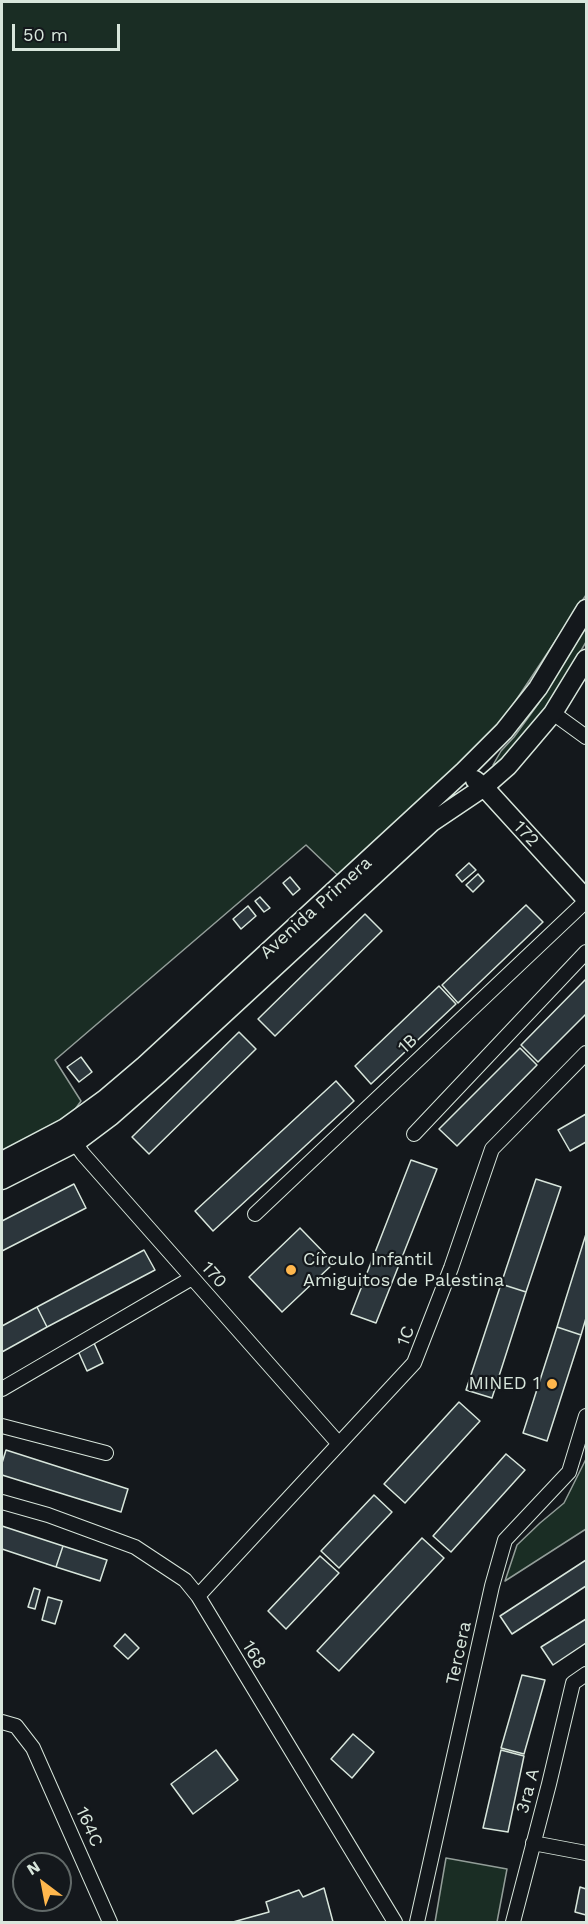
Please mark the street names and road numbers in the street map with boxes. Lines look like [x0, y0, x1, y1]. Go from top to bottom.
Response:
street label: 172 [509, 817, 543, 851]
street label: Avenida Primera [256, 852, 376, 964]
street label: 1B [394, 1030, 422, 1058]
street label: 170 [197, 1257, 231, 1293]
street label: 1C [392, 1323, 420, 1349]
street label: Tercera [442, 1619, 476, 1687]
street label: 168 [237, 1637, 271, 1673]
street label: 3ra A [512, 1766, 544, 1816]
street label: 164C [71, 1804, 107, 1850]

